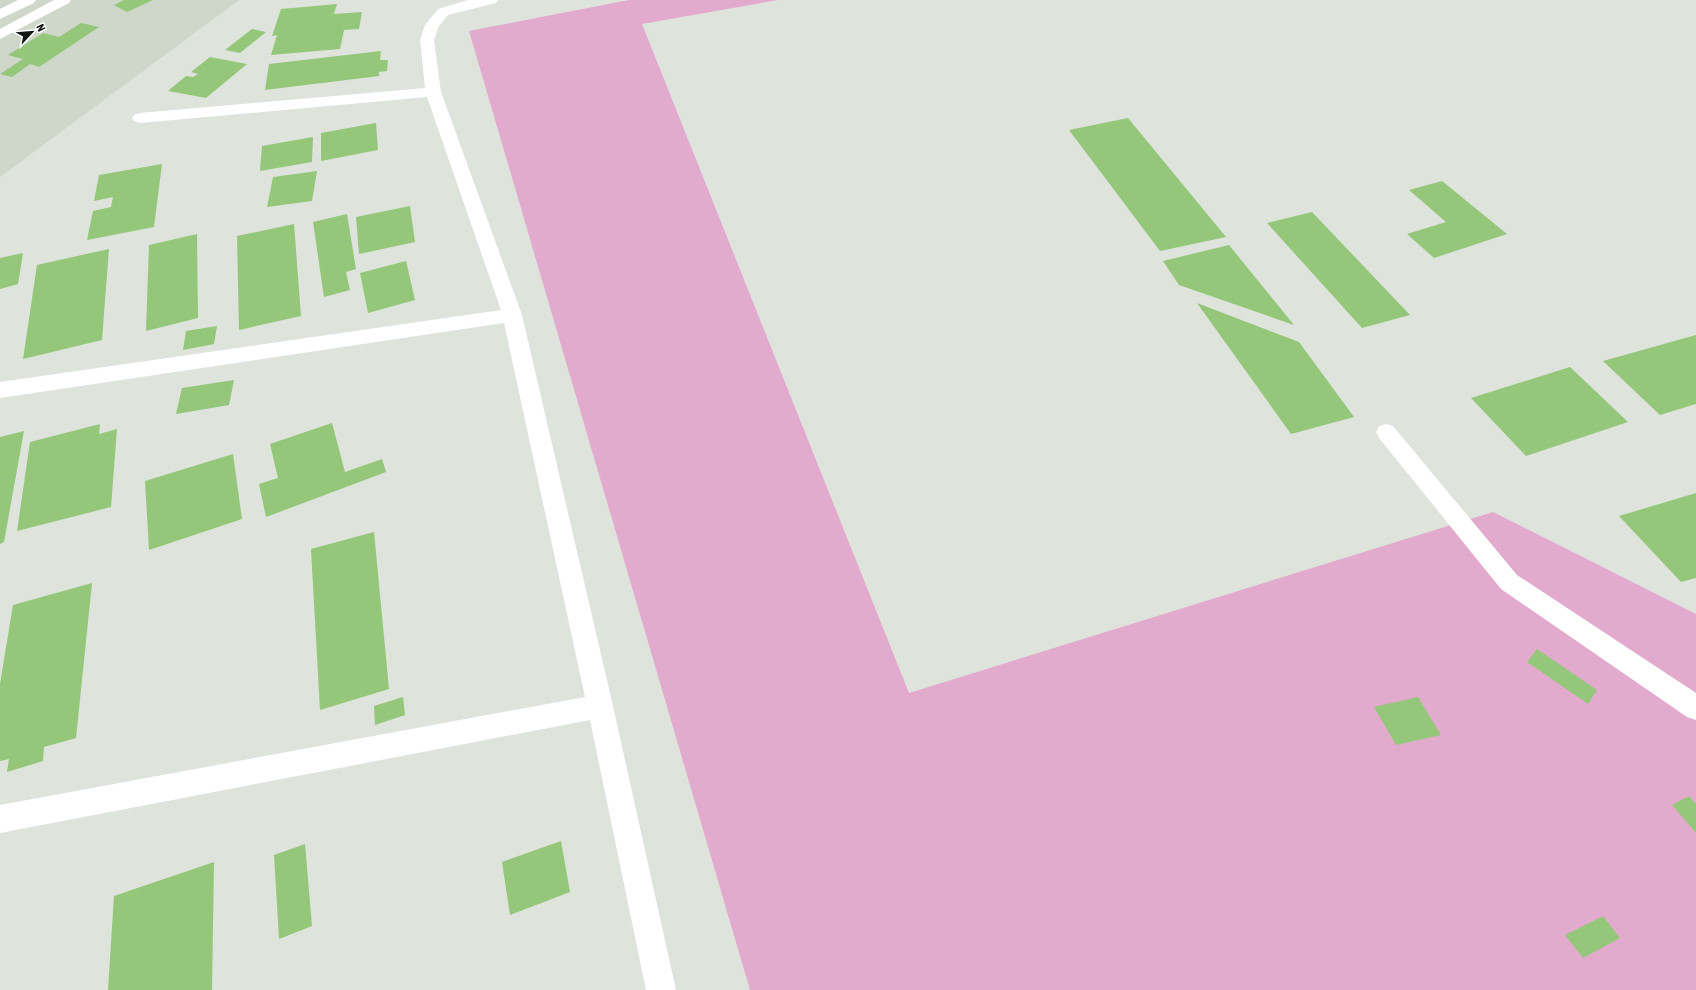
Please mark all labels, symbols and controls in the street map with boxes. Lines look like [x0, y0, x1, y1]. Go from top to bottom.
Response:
north arrow [12, 12, 52, 52]
text: N [34, 22, 48, 33]

